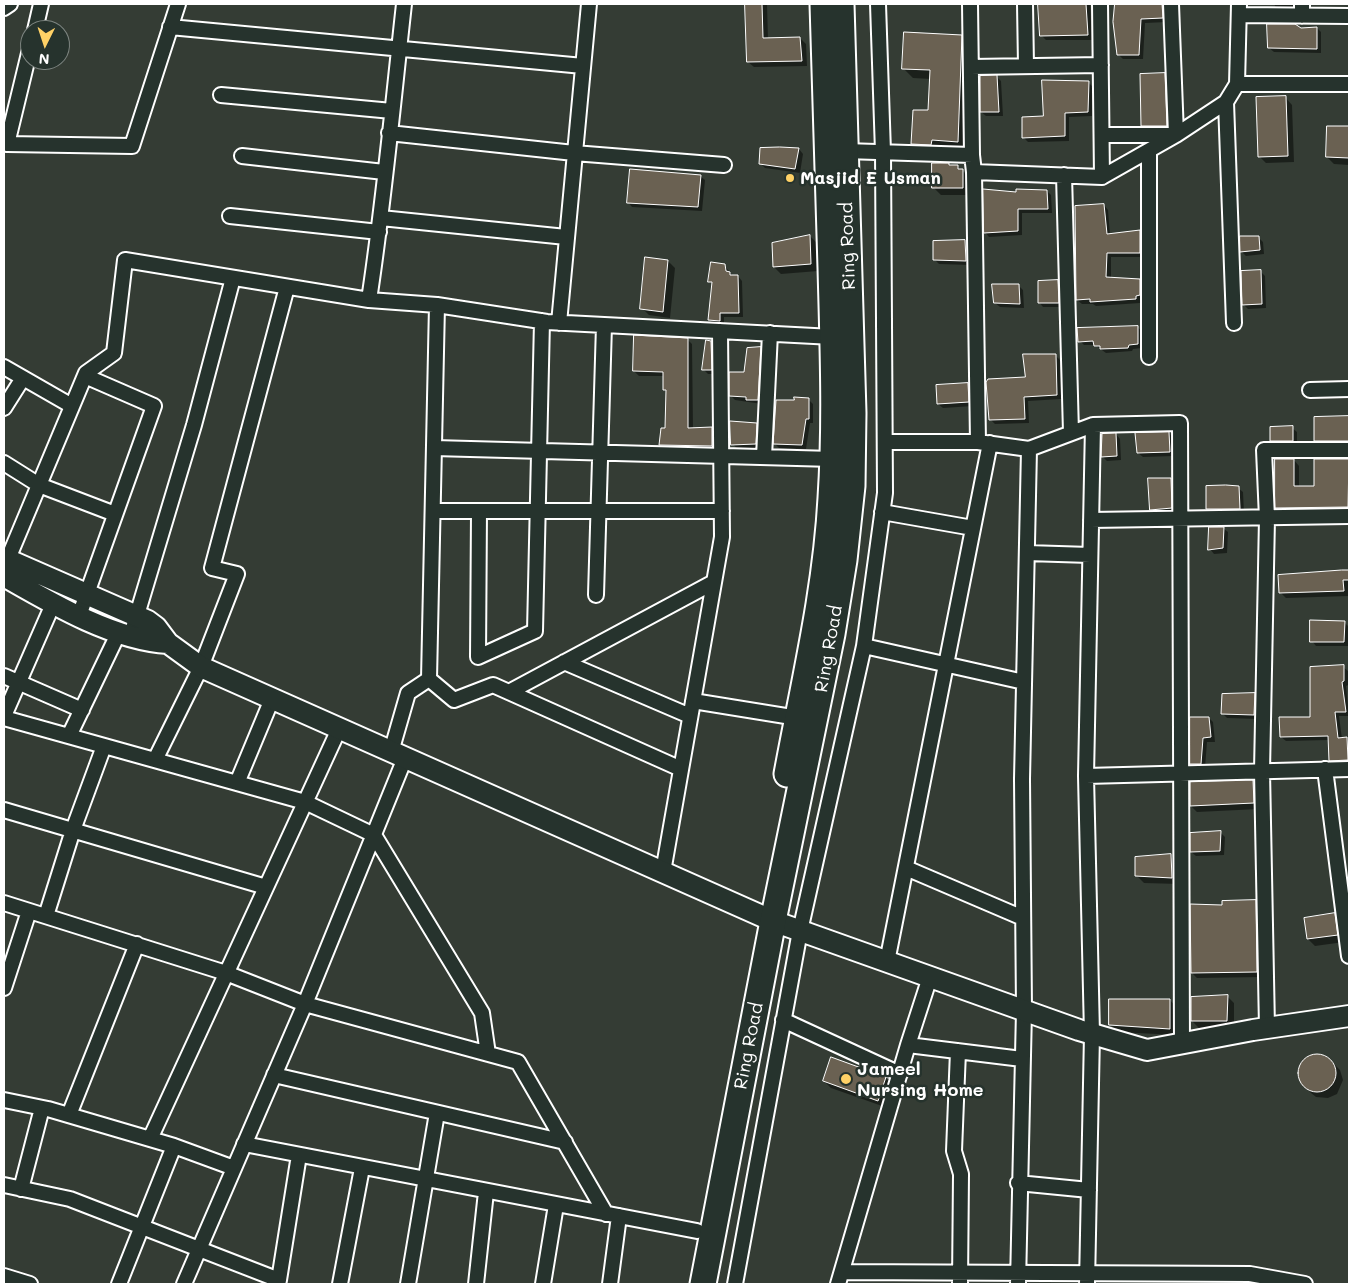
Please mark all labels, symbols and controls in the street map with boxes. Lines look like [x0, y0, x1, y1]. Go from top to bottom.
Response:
north arrow [20, 20, 70, 70]
text: N [38, 50, 50, 69]
place label: Masjid E Usman [800, 167, 941, 189]
marker: Masjid E Usman [784, 172, 796, 184]
street label: Ring Road [836, 202, 860, 290]
street label: Ring Road [811, 604, 847, 694]
street label: Ring Road [730, 1001, 768, 1091]
place label: Jameel Nursing Home [857, 1058, 983, 1100]
marker: Jameel Nursing Home [839, 1072, 853, 1086]

